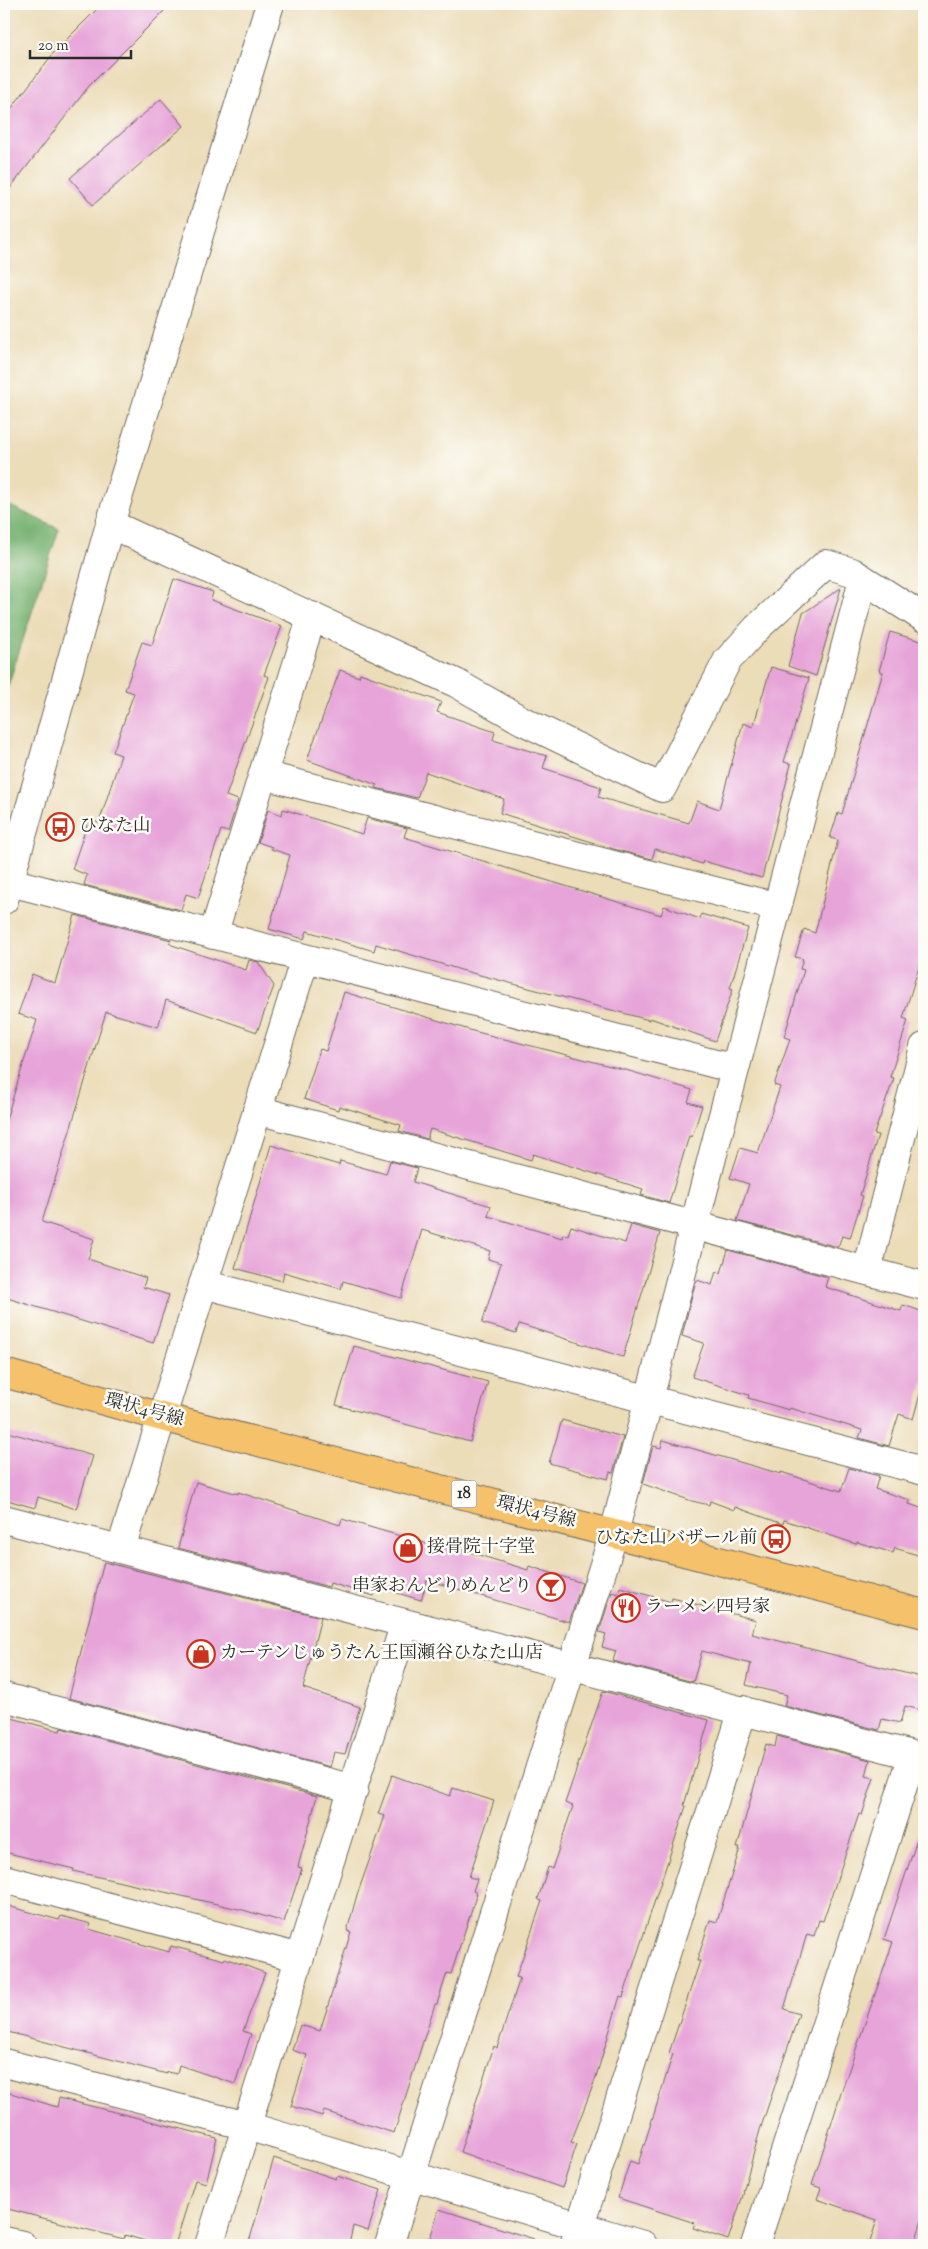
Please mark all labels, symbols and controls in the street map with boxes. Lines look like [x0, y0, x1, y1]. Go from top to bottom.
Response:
scale bar [30, 28, 131, 60]
text: 20 m [38, 36, 69, 57]
bus stop icon: ひなた山 [45, 812, 75, 842]
place label: ひなた山 [79, 814, 151, 840]
street label: 環状4号線 [101, 1388, 187, 1434]
road number: 18 [452, 1480, 476, 1508]
street label: 環状4号線 [494, 1491, 578, 1535]
bus stop icon: ひなた山バザール前 [761, 1524, 791, 1554]
place label: ひなた山バザール前 [595, 1526, 757, 1552]
shop icon: 接骨院十字堂 [393, 1533, 423, 1563]
place label: 接骨院十字堂 [427, 1535, 535, 1561]
bar icon: 串家おんどりめんどり [536, 1572, 566, 1602]
place label: 串家おんどりめんどり [352, 1574, 532, 1600]
restaurant icon: ラーメン四号家 [611, 1593, 641, 1623]
place label: ラーメン四号家 [645, 1595, 770, 1621]
shop icon: カーテンじゅうたん王国瀬谷ひなた山店 [186, 1639, 216, 1669]
place label: カーテンじゅうたん王国瀬谷ひなた山店 [220, 1641, 543, 1667]

